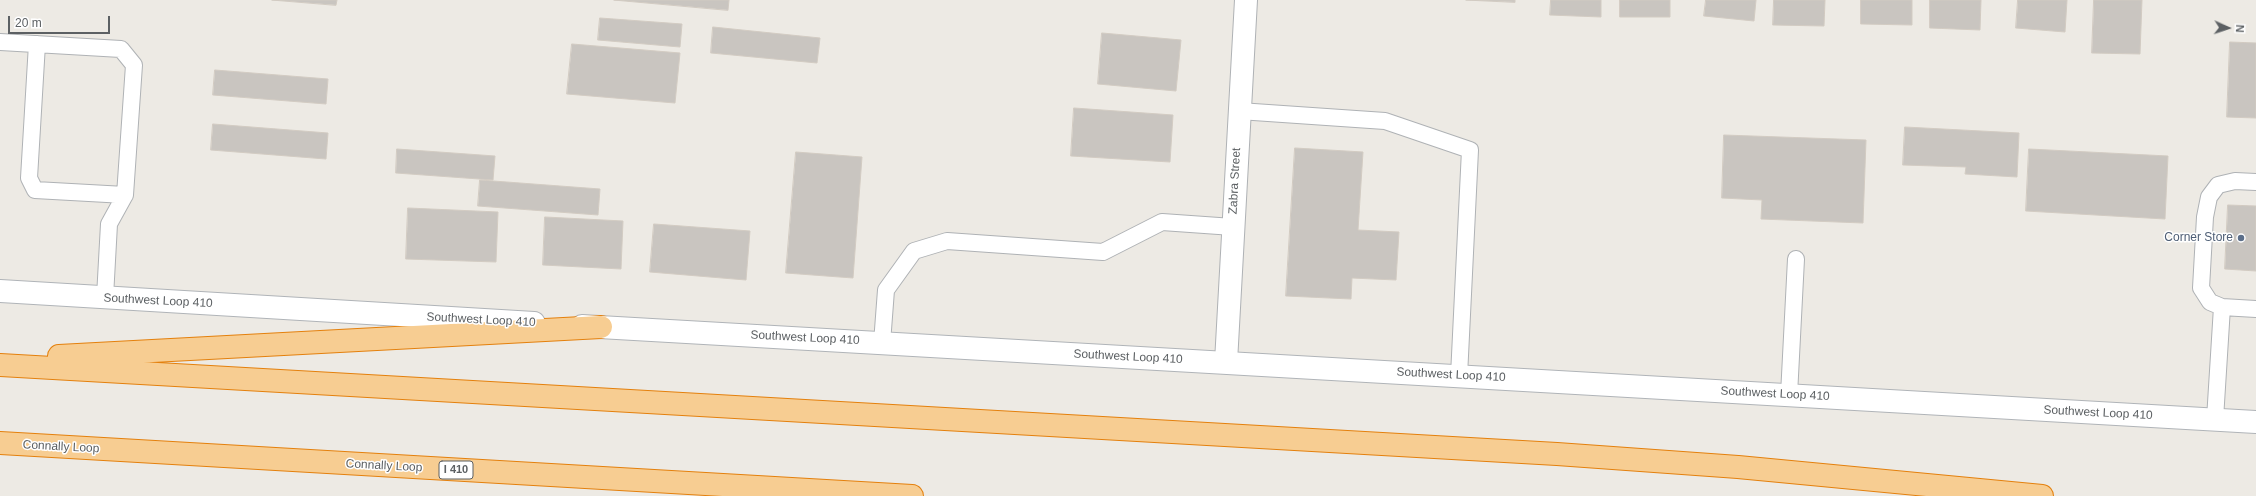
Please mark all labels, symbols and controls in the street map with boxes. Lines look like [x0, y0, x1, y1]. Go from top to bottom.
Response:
scale bar [10, 8, 112, 34]
north arrow [2208, 8, 2248, 48]
text: 20 m [15, 16, 42, 30]
text: N [2234, 24, 2246, 33]
street label: Zabra Street [1226, 147, 1244, 215]
place label: Corner Store [2164, 231, 2233, 245]
marker: Corner Store [2236, 233, 2246, 243]
street label: Southwest Loop 410 [103, 291, 213, 311]
street label: Southwest Loop 410 [426, 310, 536, 330]
street label: Southwest Loop 410 [750, 328, 860, 348]
street label: Southwest Loop 410 [1073, 347, 1183, 367]
street label: Southwest Loop 410 [1396, 365, 1506, 385]
street label: Southwest Loop 410 [1720, 384, 1830, 404]
street label: Southwest Loop 410 [2043, 403, 2153, 423]
street label: Connally Loop [22, 438, 100, 456]
street label: Connally Loop [345, 457, 423, 475]
road number: I 410 [439, 461, 473, 479]

